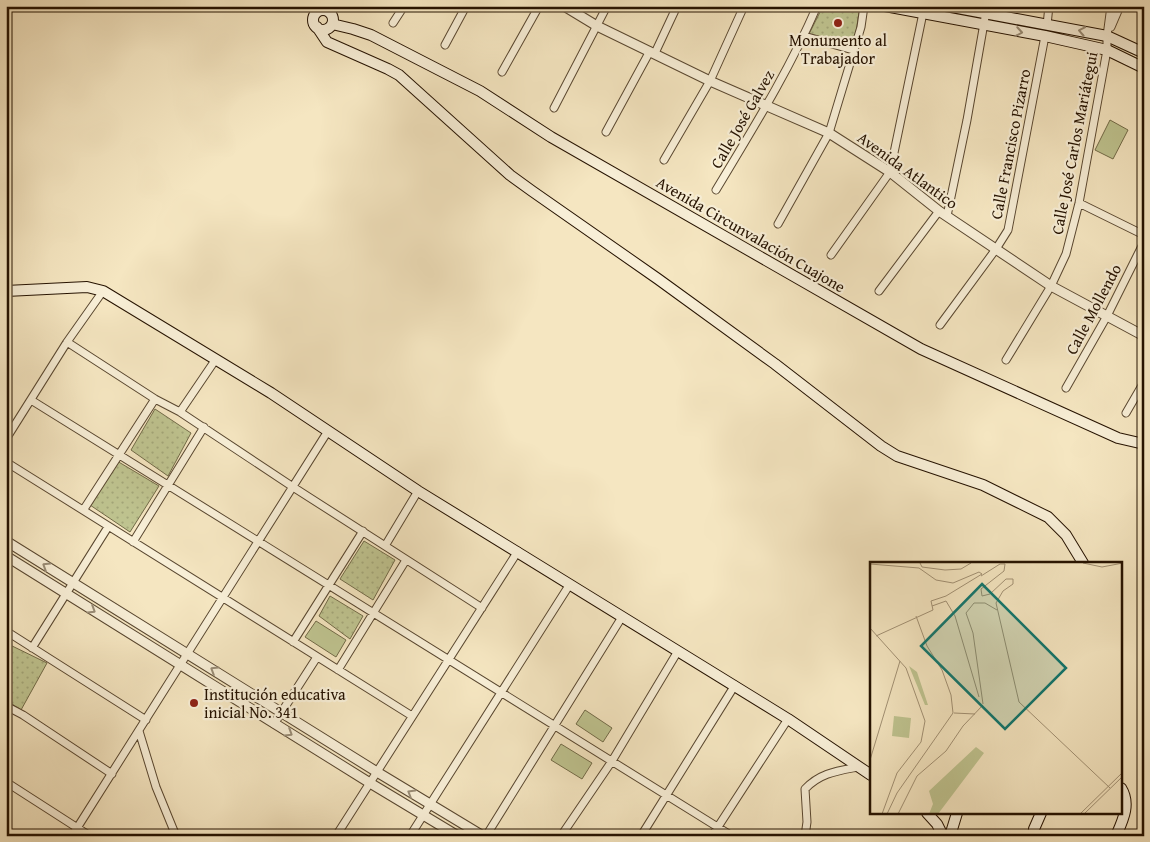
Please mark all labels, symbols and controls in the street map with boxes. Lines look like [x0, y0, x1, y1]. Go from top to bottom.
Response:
marker: Monumento al Trabajador [832, 17, 844, 29]
one-way arrow [1015, 26, 1023, 36]
one-way arrow [1077, 27, 1086, 37]
place label: Monumento al Trabajador [789, 28, 887, 70]
street label: Calle José Carlos Mariátegui [1044, 49, 1104, 237]
street label: Calle José Galvez [704, 65, 780, 173]
street label: Calle Francisco Pizarro [984, 67, 1036, 221]
street label: Avenida Atlantico [853, 125, 963, 215]
street label: Avenida Circunvalación Cuajone [652, 170, 850, 298]
street label: Calle Mollendo [1059, 259, 1127, 359]
one-way arrow [42, 562, 51, 572]
inset map [870, 562, 1122, 814]
one-way arrow [87, 603, 96, 613]
one-way arrow [210, 667, 219, 677]
place label: Institución educativa inicial No. 341 [204, 682, 346, 724]
marker: Institución educativa inicial No. 341 [188, 697, 200, 709]
one-way arrow [284, 727, 293, 736]
one-way arrow [408, 790, 417, 800]

